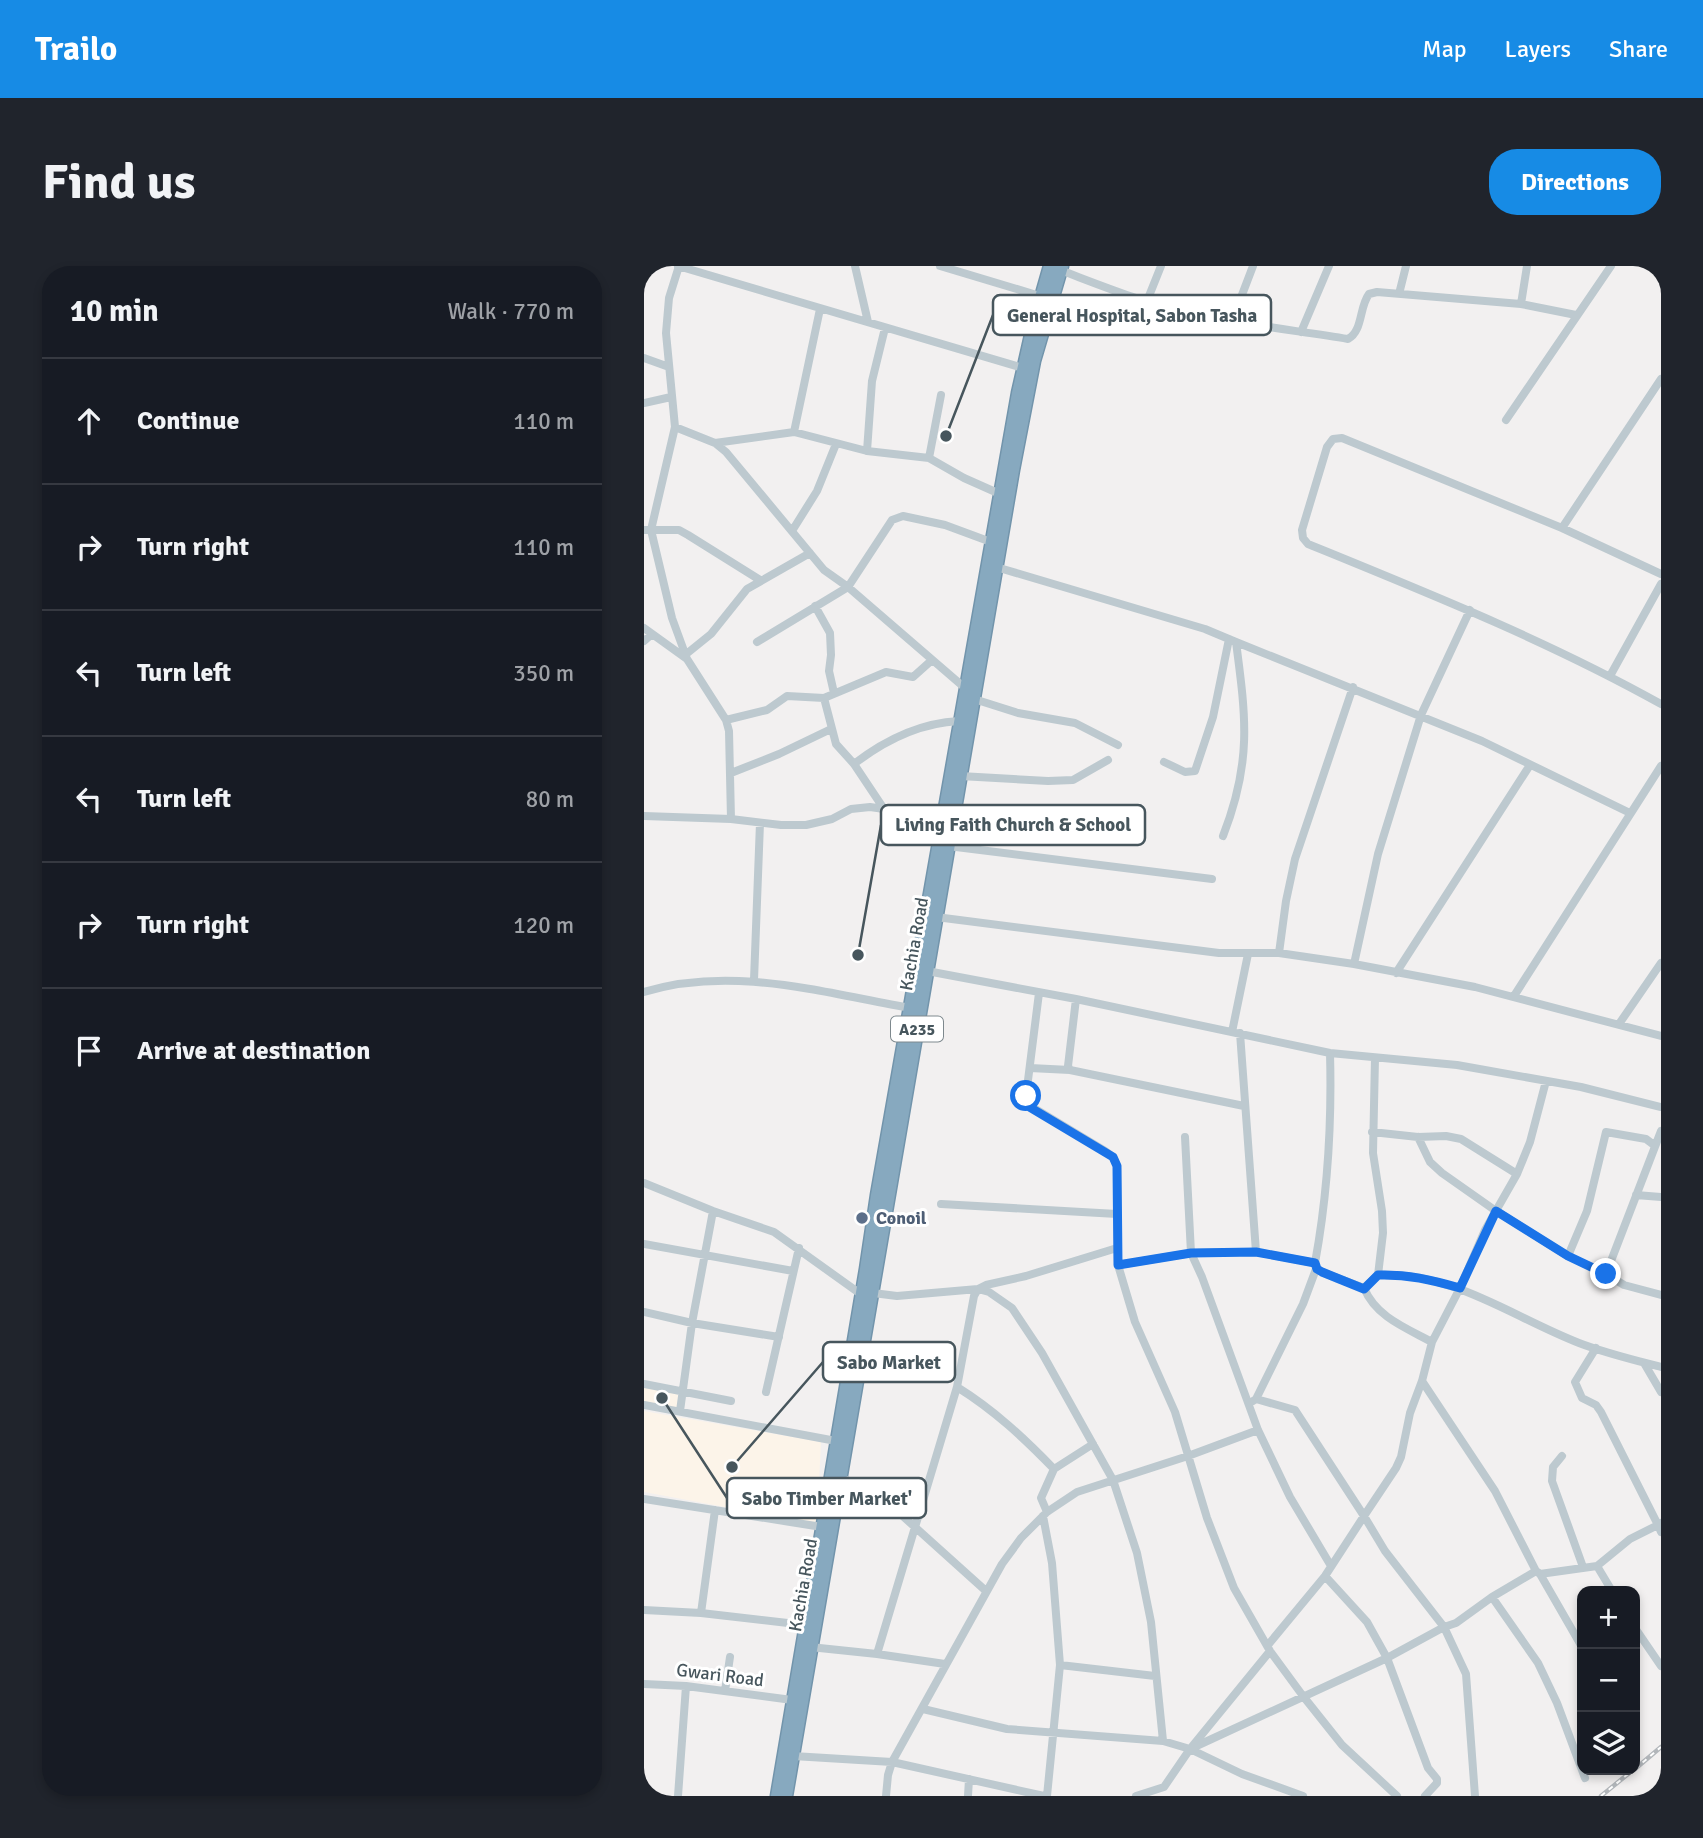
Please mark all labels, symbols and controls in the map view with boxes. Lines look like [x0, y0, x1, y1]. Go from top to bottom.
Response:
text: Trailo [35, 29, 117, 70]
text: Map [1422, 34, 1467, 64]
text: Layers [1505, 34, 1571, 64]
text: Share [1609, 34, 1668, 64]
button: Directions [1489, 149, 1661, 215]
text: Find us [42, 152, 195, 212]
text: 10 min [70, 293, 159, 330]
callout: General Hospital, Sabon Tasha [993, 295, 1271, 335]
text: Walk · 770 m [448, 297, 574, 326]
text: General Hospital, Sabon Tasha [1007, 304, 1257, 328]
icon: ahead [70, 402, 108, 440]
text: Continue [137, 405, 239, 437]
text: 110 m [513, 407, 574, 436]
icon: right [70, 528, 108, 566]
text: Turn right [137, 531, 249, 563]
text: 110 m [513, 533, 574, 562]
icon: left [70, 654, 108, 692]
text: Turn left [137, 657, 231, 689]
text: 350 m [513, 659, 574, 688]
icon: left [70, 780, 108, 818]
text: Turn left [137, 783, 231, 815]
text: 80 m [526, 785, 574, 814]
callout: Living Faith Church & School [881, 805, 1145, 845]
text: Living Faith Church & School [895, 813, 1131, 837]
street label: Kachia Road [895, 896, 933, 992]
icon: right [70, 906, 108, 944]
text: Turn right [137, 909, 249, 941]
text: 120 m [513, 911, 574, 940]
road number: A235 [891, 1016, 943, 1042]
icon: arrive [70, 1032, 108, 1070]
text: Arrive at destination [137, 1035, 370, 1067]
route start [1010, 1080, 1041, 1111]
place label: Conoil [876, 1207, 927, 1229]
marker: Conoil [854, 1210, 870, 1226]
route end [1590, 1258, 1621, 1289]
callout: Sabo Market [823, 1342, 955, 1382]
text: Sabo Market [837, 1351, 941, 1375]
callout: Sabo Timber Market' [727, 1478, 926, 1518]
text: Sabo Timber Market' [742, 1487, 912, 1511]
street label: Kachia Road [784, 1537, 822, 1633]
map controls [1577, 1586, 1640, 1775]
button: + [1577, 1586, 1640, 1649]
button: − [1577, 1649, 1640, 1712]
street label: Gwari Road [675, 1659, 765, 1691]
button: layers [1577, 1712, 1640, 1775]

